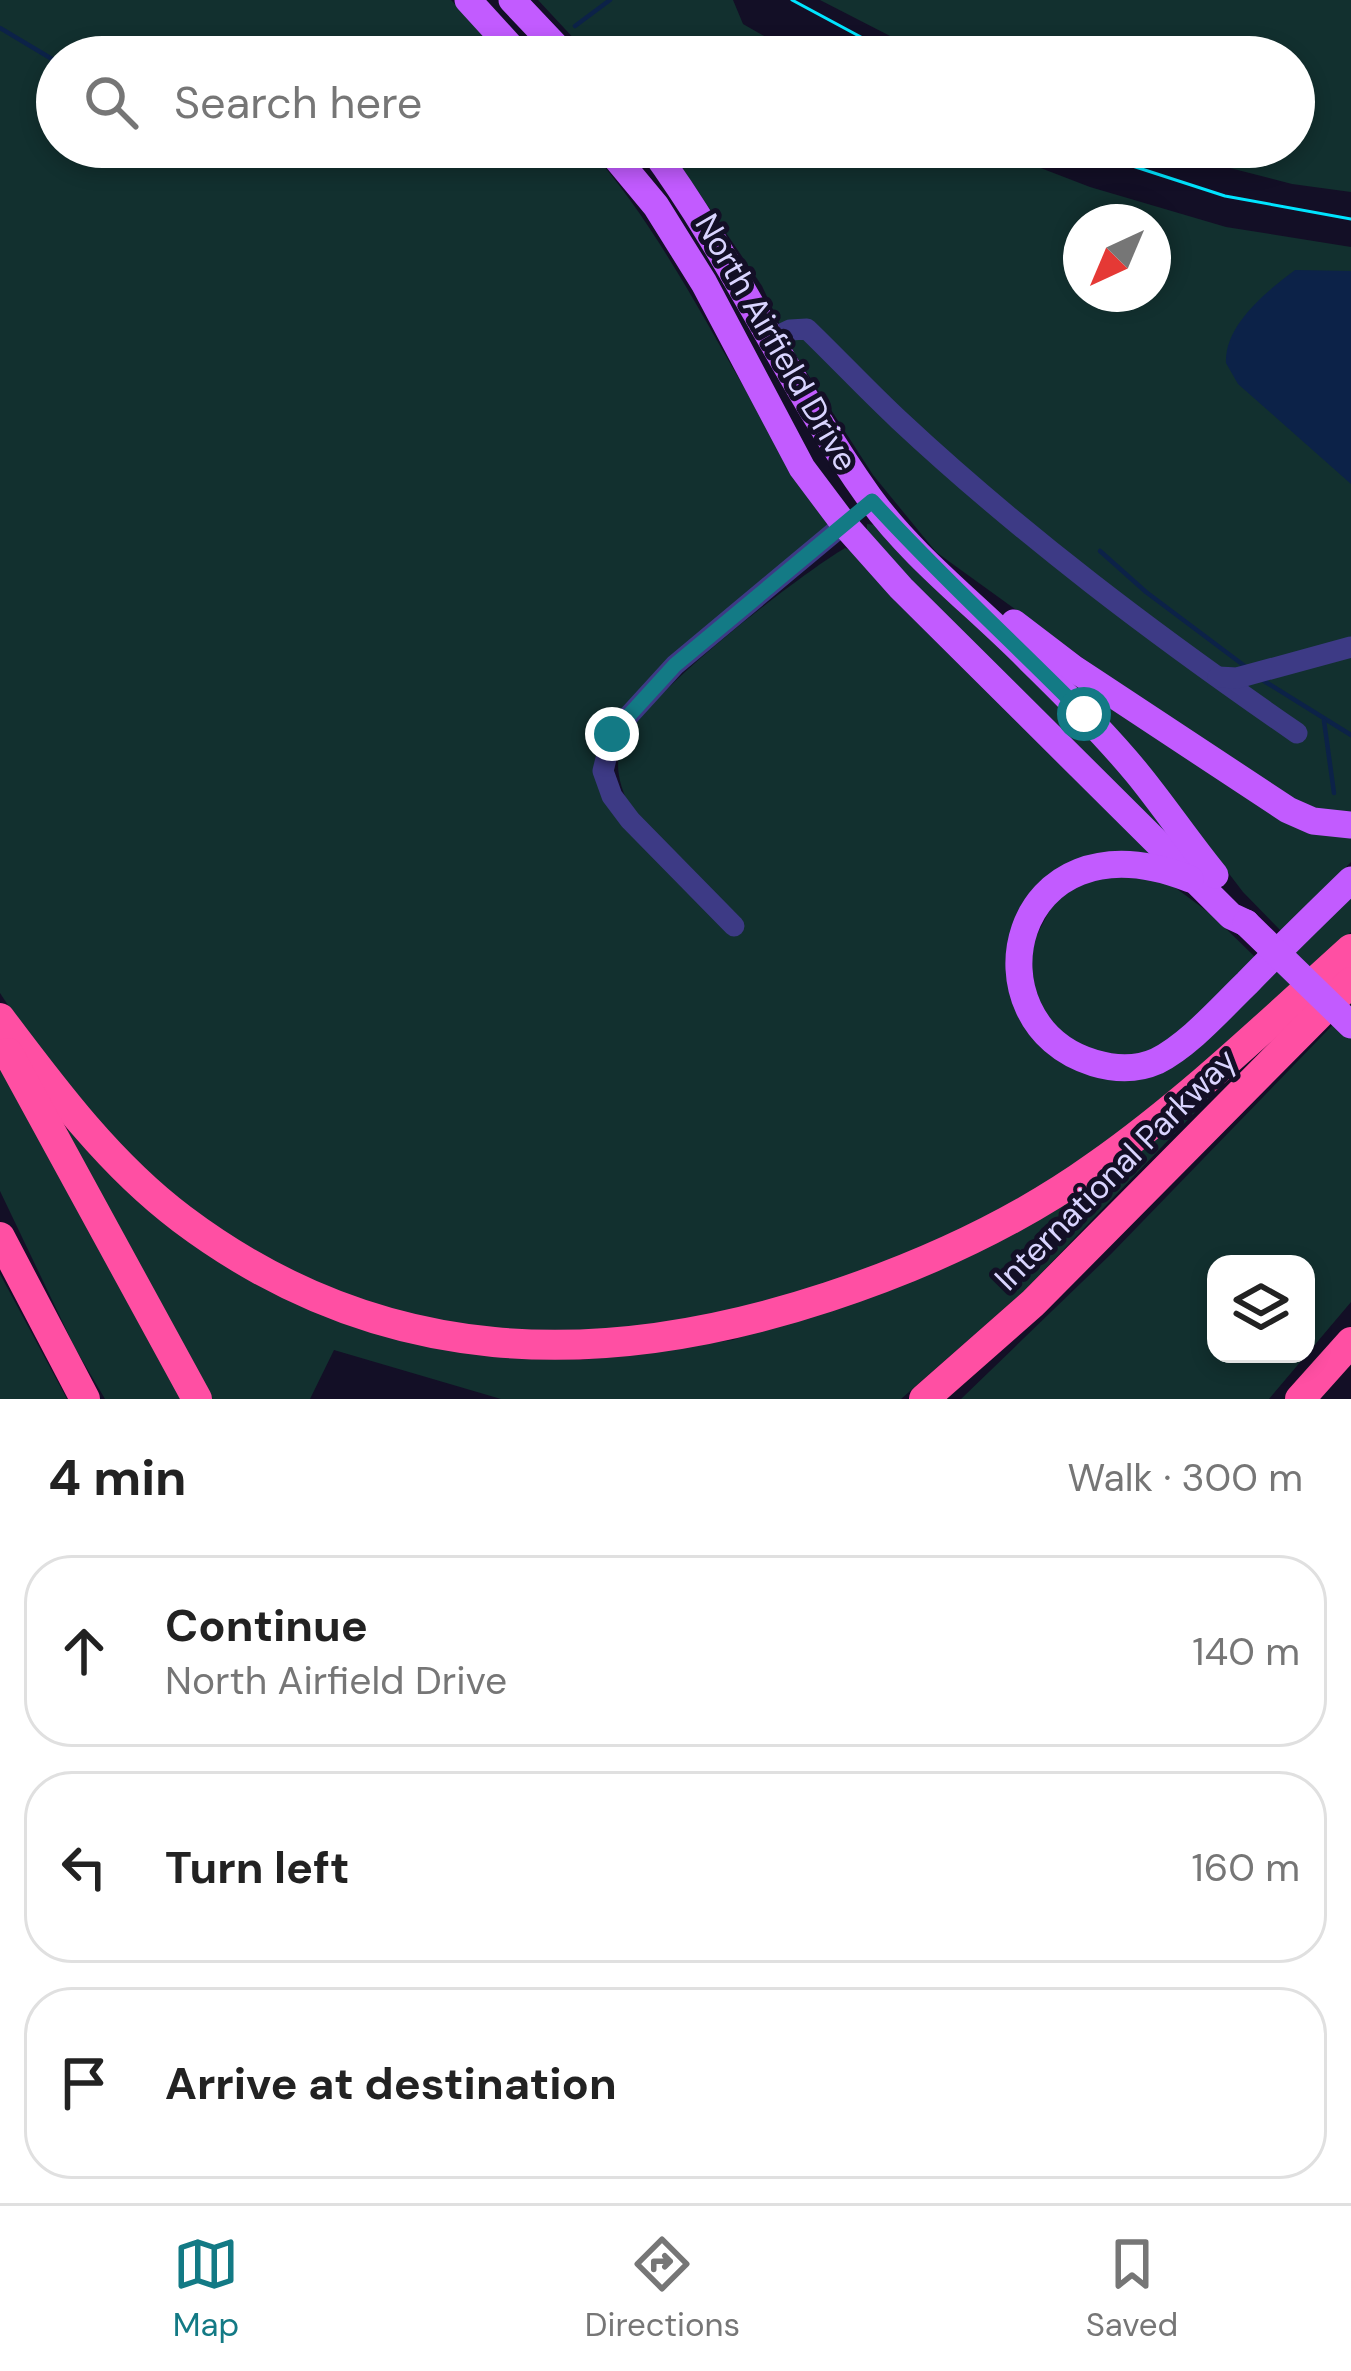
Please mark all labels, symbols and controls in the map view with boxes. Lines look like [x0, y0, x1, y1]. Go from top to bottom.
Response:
search box [36, 36, 1315, 168]
icon: search [78, 69, 144, 135]
text: Search here [174, 73, 422, 132]
north arrow [1063, 204, 1171, 312]
street label: North Airfield Drive [686, 206, 868, 478]
route start [1057, 687, 1111, 741]
route end [585, 707, 639, 761]
street label: International Parkway [985, 1039, 1246, 1300]
map controls [1207, 1255, 1315, 1363]
button: layers [1207, 1255, 1315, 1363]
text: 4 min [48, 1444, 187, 1511]
text: Walk · 300 m [1068, 1452, 1303, 1503]
text: Continue [165, 1596, 368, 1655]
icon: ahead [51, 1618, 117, 1684]
text: 140 m [1192, 1626, 1300, 1677]
text: North Airfield Drive [165, 1655, 507, 1706]
icon: left [51, 1834, 117, 1900]
text: Turn left [165, 1838, 349, 1897]
text: 160 m [1192, 1842, 1300, 1893]
icon: arrive [51, 2050, 117, 2116]
text: Arrive at destination [165, 2054, 617, 2113]
tab: Map [173, 2231, 239, 2346]
tab: Directions [585, 2231, 740, 2346]
tab: Saved [1086, 2231, 1178, 2346]

